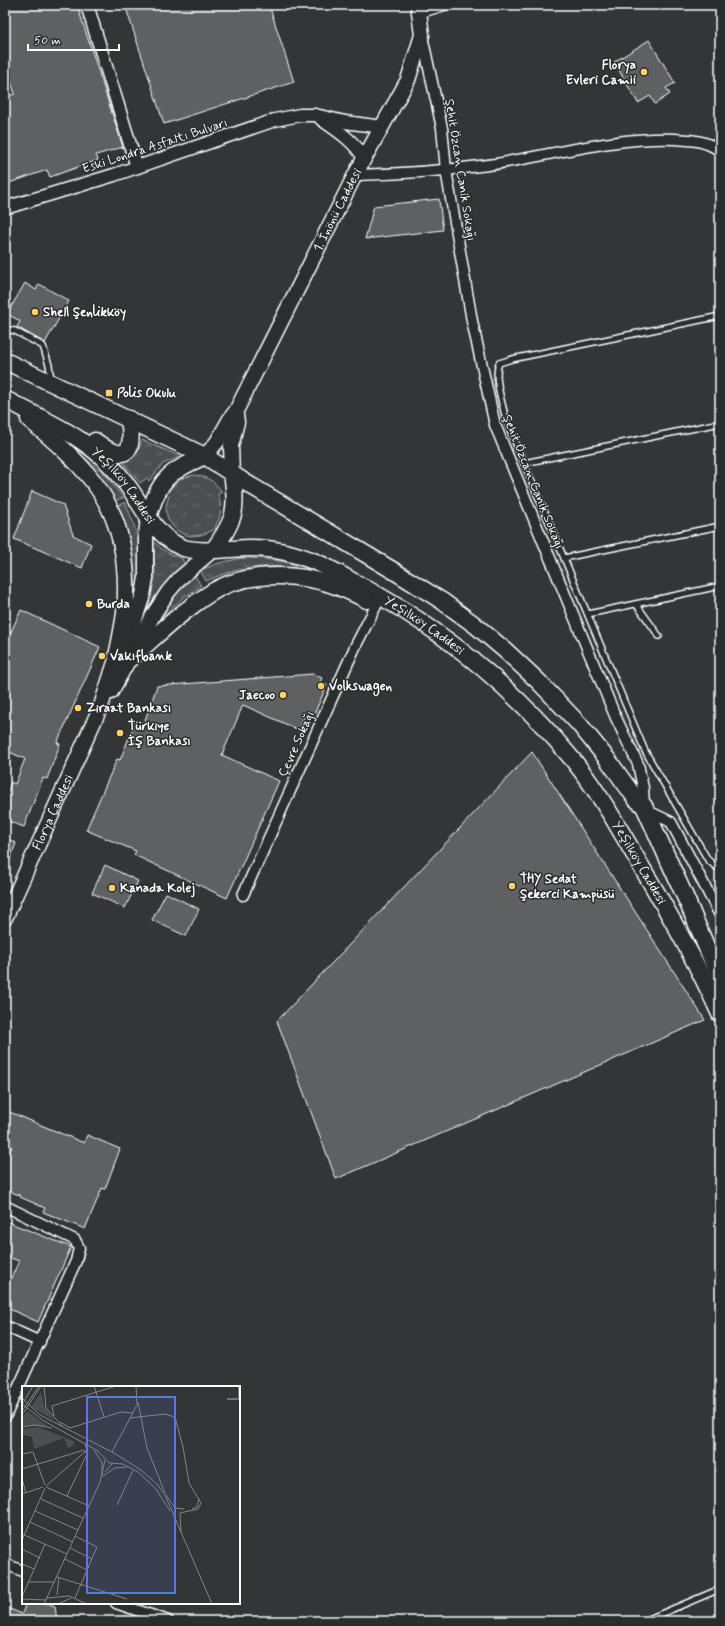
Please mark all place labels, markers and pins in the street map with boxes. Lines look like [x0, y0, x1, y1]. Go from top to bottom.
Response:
place label: Florya Evleri Camii [566, 57, 636, 89]
marker: Florya Evleri Camii [639, 67, 649, 77]
place label: Shell Şenlikköy [43, 304, 126, 321]
marker: Shell Şenlikköy [30, 307, 40, 317]
place label: Polis Okulu [117, 385, 176, 402]
marker: Polis Okulu [104, 388, 114, 398]
place label: Burda [97, 596, 130, 613]
marker: Burda [84, 599, 94, 609]
place label: Vakıfbank [110, 648, 173, 665]
marker: Vakıfbank [97, 651, 107, 661]
place label: Volkswagen [329, 678, 393, 697]
marker: Volkswagen [316, 681, 326, 691]
place label: Jaecoo [239, 687, 275, 704]
marker: Jaecoo [278, 690, 288, 700]
place label: Ziraat Bankası [86, 700, 171, 717]
marker: Ziraat Bankası [73, 703, 83, 713]
place label: Türkiye İş Bankası [128, 718, 191, 750]
marker: Türkiye İş Bankası [115, 728, 125, 738]
place label: THY Sedat Şekerci Kampüsü [520, 871, 614, 903]
place label: Kanada Kolej [120, 880, 195, 898]
marker: THY Sedat Şekerci Kampüsü [507, 881, 517, 891]
marker: Kanada Kolej [107, 883, 117, 893]

